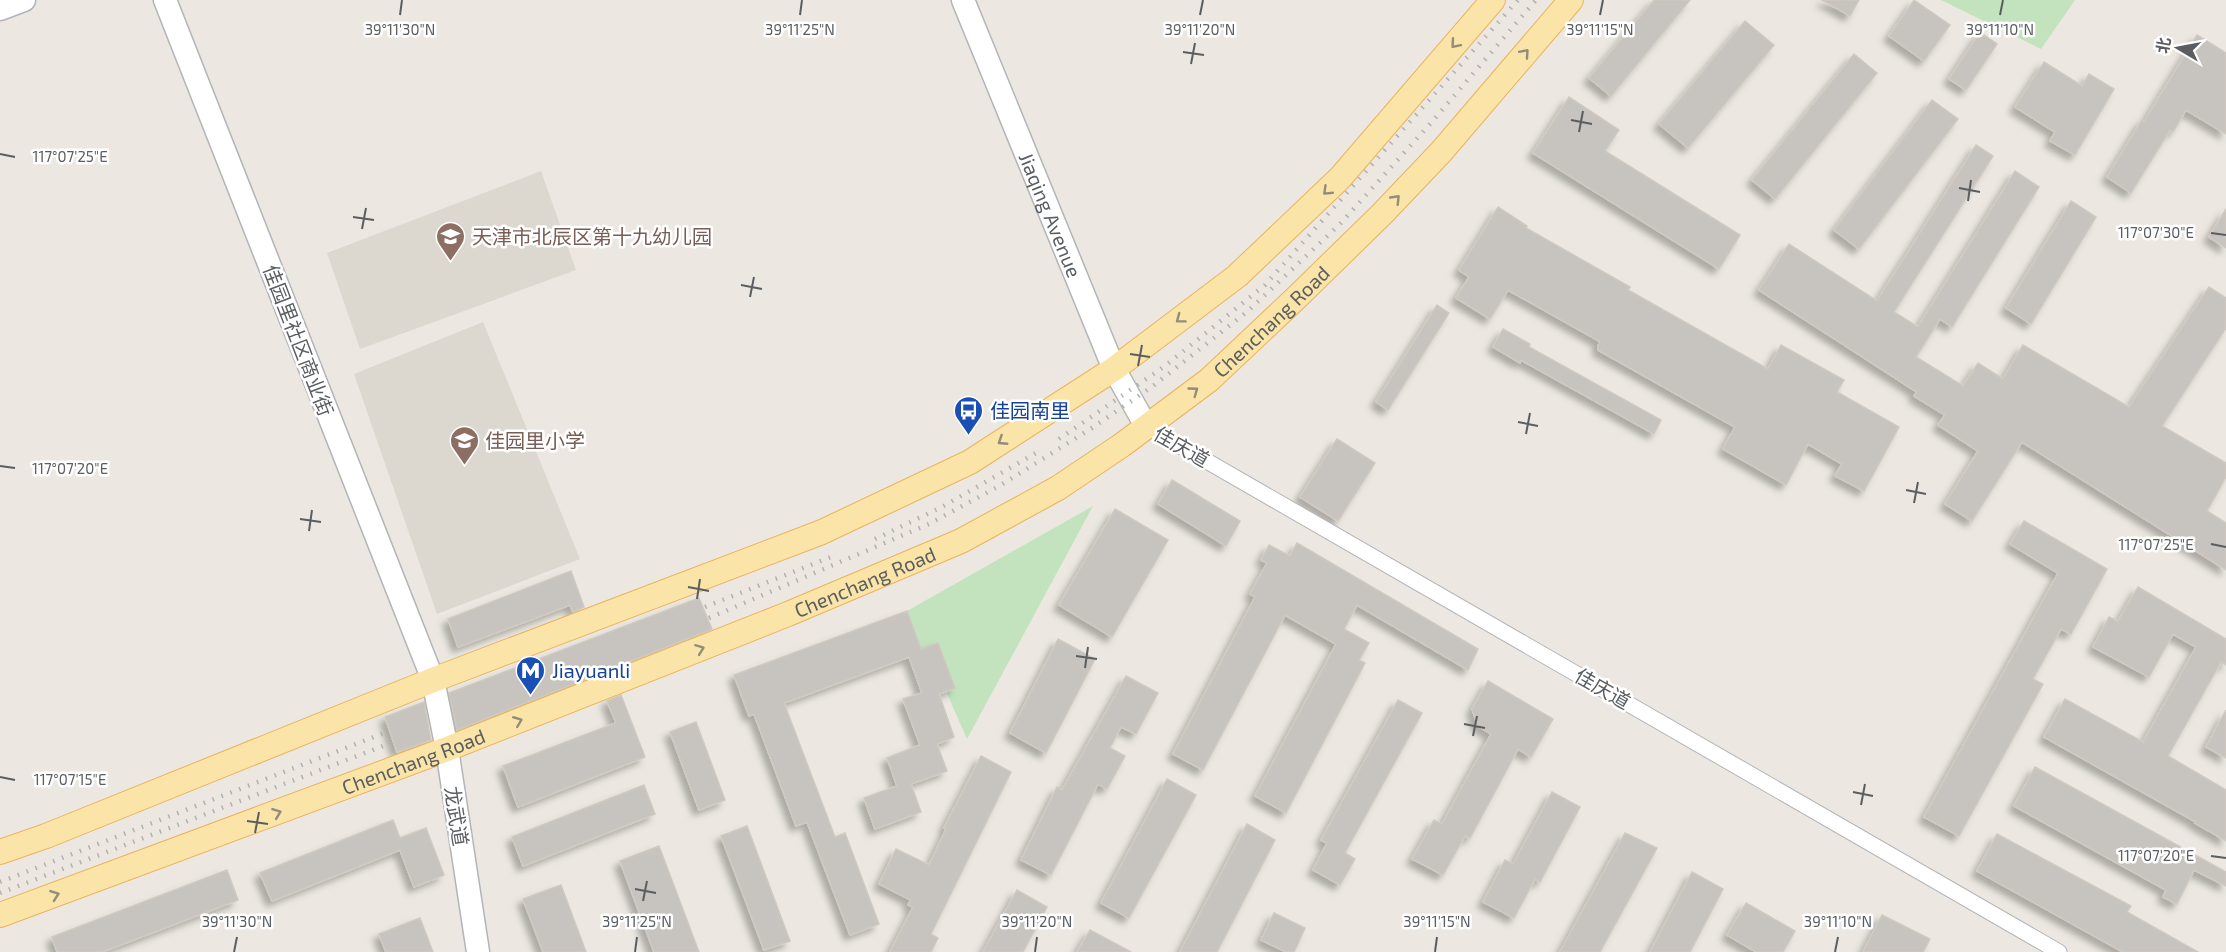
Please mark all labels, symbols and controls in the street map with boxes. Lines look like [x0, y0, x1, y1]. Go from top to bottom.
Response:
north arrow [2148, 18, 2208, 78]
text: 39°11'30"N [365, 20, 435, 38]
text: 39°11'25"N [765, 20, 835, 38]
text: 39°11'20"N [1165, 20, 1235, 38]
text: 39°11'15"N [1566, 20, 1634, 38]
text: 39°11'10"N [1966, 20, 2034, 38]
text: 北 [2152, 36, 2173, 55]
one-way arrow [1451, 37, 1462, 48]
one-way arrow [1518, 49, 1529, 60]
text: 117°07'25"E [32, 147, 108, 165]
street label: Jiaqing Avenue [1015, 149, 1087, 281]
one-way arrow [1323, 184, 1333, 195]
one-way arrow [1389, 196, 1400, 206]
school or university icon: 天津市北辰区第十九幼儿园 [435, 220, 467, 262]
text: 117°07'30"E [2118, 223, 2194, 241]
place label: 天津市北辰区第十九幼儿园 [472, 224, 712, 248]
street label: Chenchang Road [1208, 260, 1334, 382]
street label: 佳园里社区商业街 [259, 261, 339, 419]
one-way arrow [1176, 311, 1187, 322]
one-way arrow [1187, 387, 1198, 398]
bus stop icon: 佳园南里 [953, 394, 985, 436]
place label: 佳园南里 [990, 398, 1070, 422]
street label: 佳庆道 [1150, 421, 1214, 471]
school or university icon: 佳园里小学 [448, 424, 480, 466]
place label: 佳园里小学 [485, 428, 585, 452]
one-way arrow [998, 434, 1009, 445]
text: 117°07'20"E [32, 459, 108, 477]
text: 117°07'25"E [2118, 535, 2194, 553]
street label: Chenchang Road [791, 541, 939, 622]
one-way arrow [693, 644, 704, 656]
metro station icon: Jiayuanli [515, 654, 547, 696]
place label: Jiayuanli [552, 658, 630, 682]
street label: 佳庆道 [1571, 663, 1635, 713]
one-way arrow [512, 716, 523, 728]
street label: Chenchang Road [338, 723, 488, 799]
text: 117°07'15"E [34, 770, 106, 788]
street label: 龙武道 [440, 784, 474, 848]
one-way arrow [271, 808, 282, 820]
text: 117°07'20"E [2118, 846, 2194, 864]
one-way arrow [49, 890, 60, 902]
text: 39°11'30"N [202, 912, 272, 930]
text: 39°11'25"N [602, 912, 672, 930]
text: 39°11'20"N [1002, 912, 1072, 930]
text: 39°11'15"N [1403, 912, 1471, 930]
text: 39°11'10"N [1804, 912, 1872, 930]

